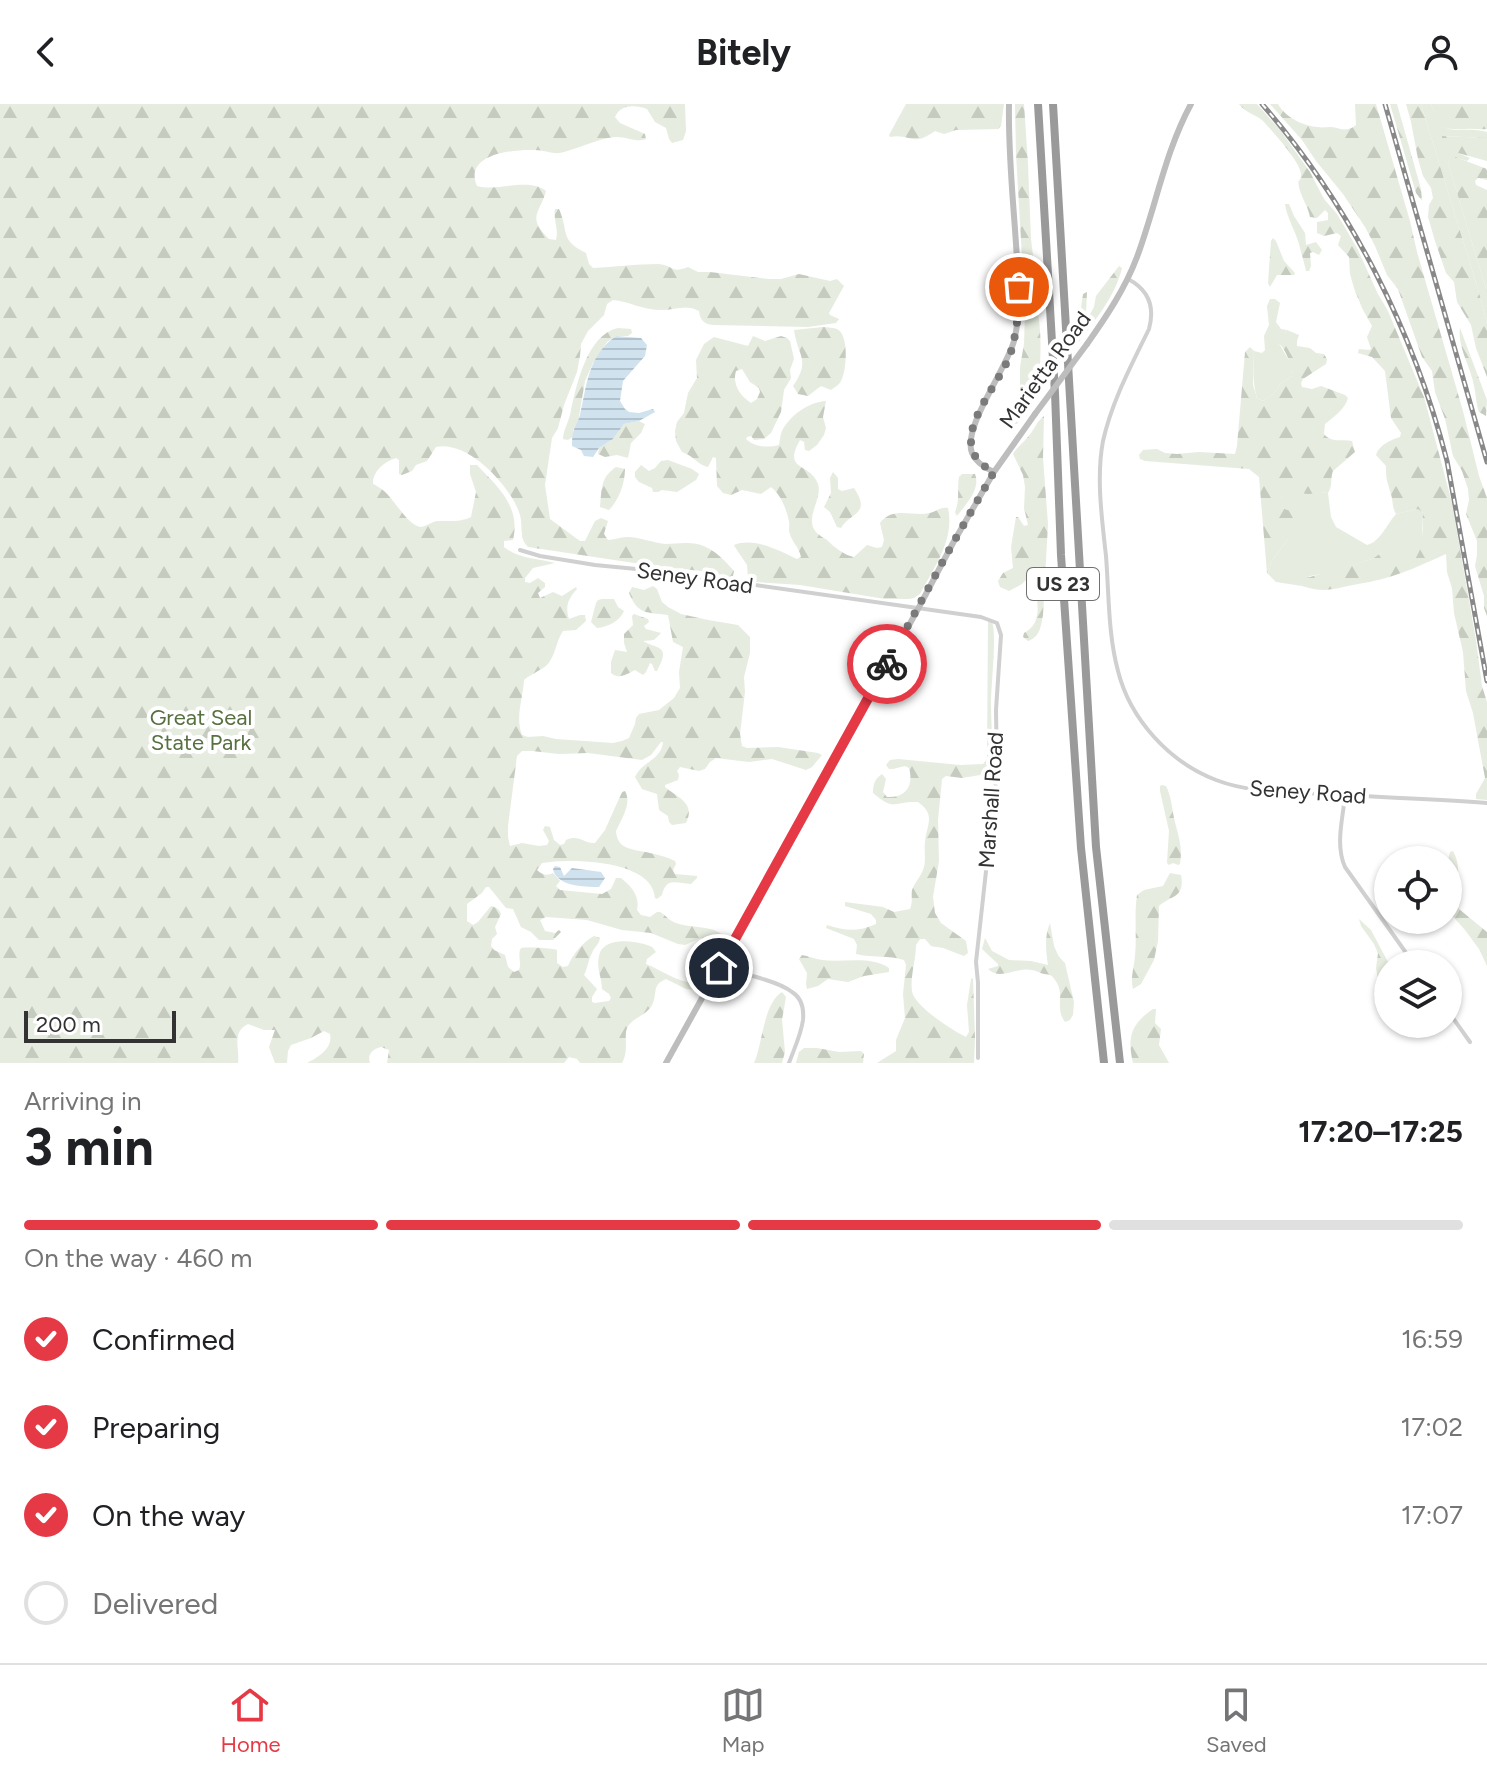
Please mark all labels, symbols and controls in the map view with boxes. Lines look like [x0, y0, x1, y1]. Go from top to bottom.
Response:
icon: back [24, 30, 68, 74]
icon: person [1419, 30, 1463, 74]
text: Bitely [696, 31, 791, 74]
pin [985, 253, 1053, 321]
icon: bag [997, 265, 1041, 309]
street label: Marietta Road [993, 306, 1097, 434]
street label: Seney Road [635, 556, 755, 600]
road number: US 23 [1027, 568, 1099, 600]
courier [847, 624, 927, 704]
icon: bike [865, 642, 909, 686]
park label: Great Seal State Park [150, 704, 252, 756]
street label: Marshall Road [973, 731, 1009, 869]
street label: Seney Road [1249, 774, 1367, 810]
map controls [1374, 846, 1462, 1038]
button: locate [1374, 846, 1462, 934]
pin [685, 934, 753, 1002]
icon: home [697, 946, 741, 990]
button: layers [1374, 950, 1462, 1038]
scale bar [24, 1007, 176, 1043]
text: 200 m [36, 1011, 101, 1038]
text: Arriving in [24, 1085, 142, 1117]
text: 17:20–17:25 [1298, 1113, 1463, 1150]
text: 3 min [24, 1116, 154, 1178]
text: On the way · 460 m [24, 1242, 252, 1274]
icon: check [24, 1317, 68, 1361]
text: Confirmed [92, 1321, 235, 1358]
text: 16:59 [1401, 1323, 1463, 1355]
icon: check [24, 1405, 68, 1449]
text: Preparing [92, 1409, 220, 1446]
text: 17:02 [1401, 1411, 1463, 1443]
icon: check [24, 1493, 68, 1537]
text: On the way [92, 1497, 245, 1534]
text: 17:07 [1401, 1499, 1463, 1531]
text: Delivered [92, 1585, 218, 1622]
tab: Home [220, 1683, 280, 1758]
tab: Map [721, 1683, 765, 1758]
tab: Saved [1206, 1683, 1267, 1758]

